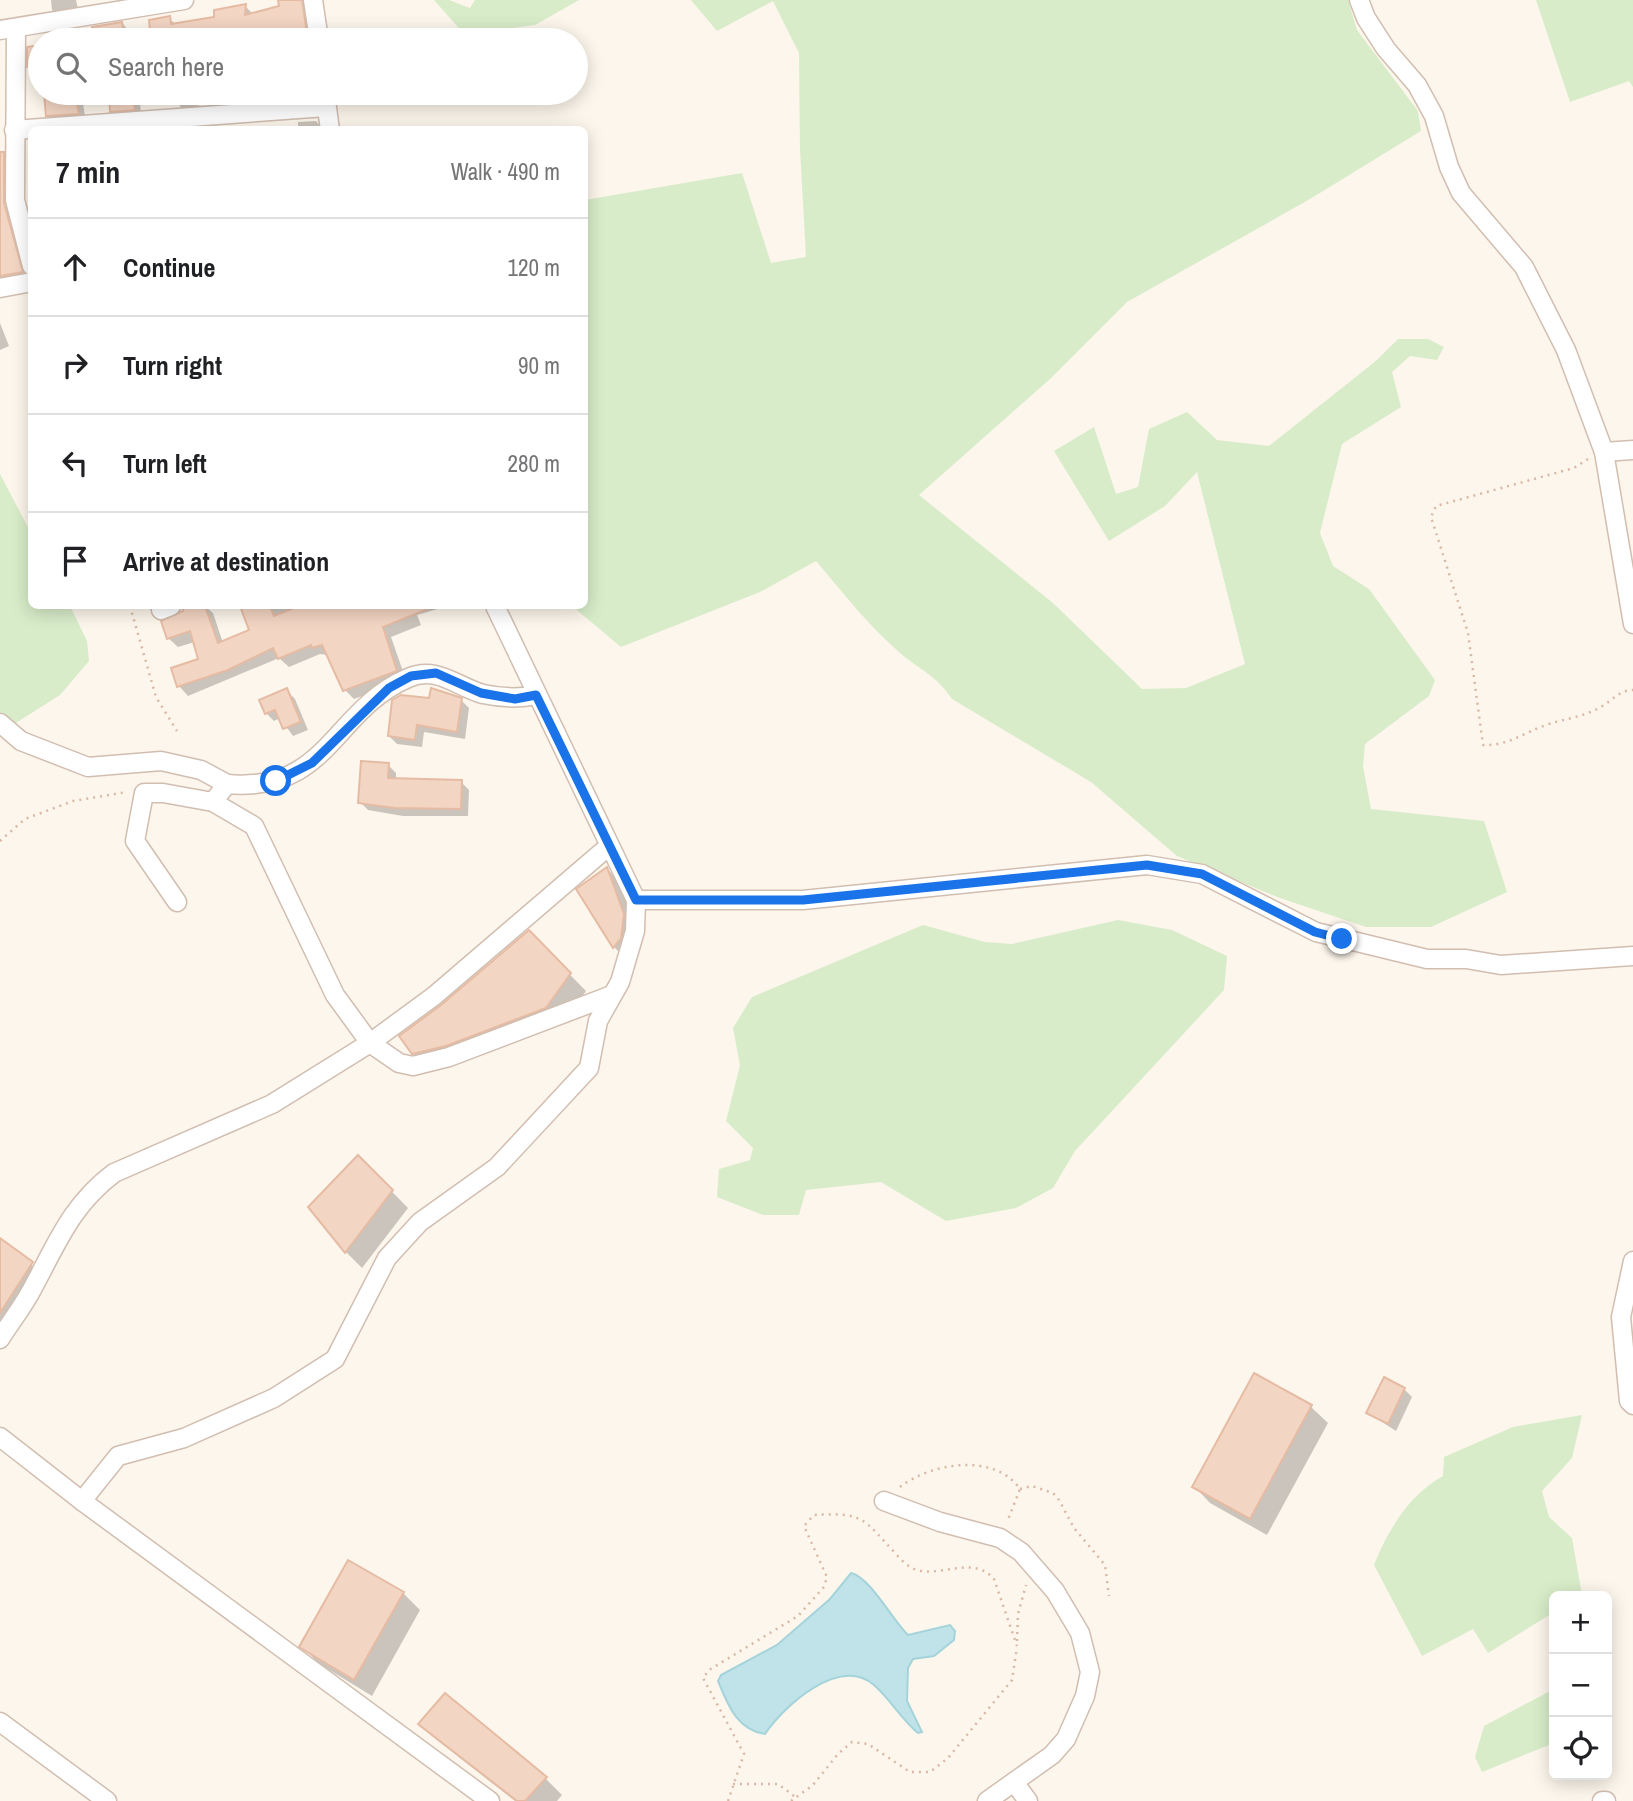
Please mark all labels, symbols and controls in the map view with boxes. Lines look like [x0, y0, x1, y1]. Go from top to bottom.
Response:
search box [28, 28, 588, 105]
icon: search [52, 48, 90, 86]
text: Search here [108, 49, 224, 84]
text: 7 min [56, 152, 120, 192]
text: Walk · 490 m [451, 156, 560, 187]
icon: ahead [56, 248, 94, 286]
text: Continue [123, 250, 215, 285]
text: 120 m [508, 252, 560, 283]
icon: right [56, 346, 94, 384]
text: Turn right [123, 348, 222, 383]
text: 90 m [518, 350, 560, 381]
icon: left [56, 444, 94, 482]
text: Turn left [123, 446, 207, 481]
text: 280 m [508, 448, 560, 479]
icon: arrive [56, 542, 94, 580]
text: Arrive at destination [123, 544, 329, 579]
route start [260, 765, 291, 796]
route end [1326, 923, 1357, 954]
map controls [1549, 1591, 1612, 1780]
button: + [1549, 1591, 1612, 1654]
button: − [1549, 1654, 1612, 1717]
button: locate [1549, 1717, 1612, 1780]

